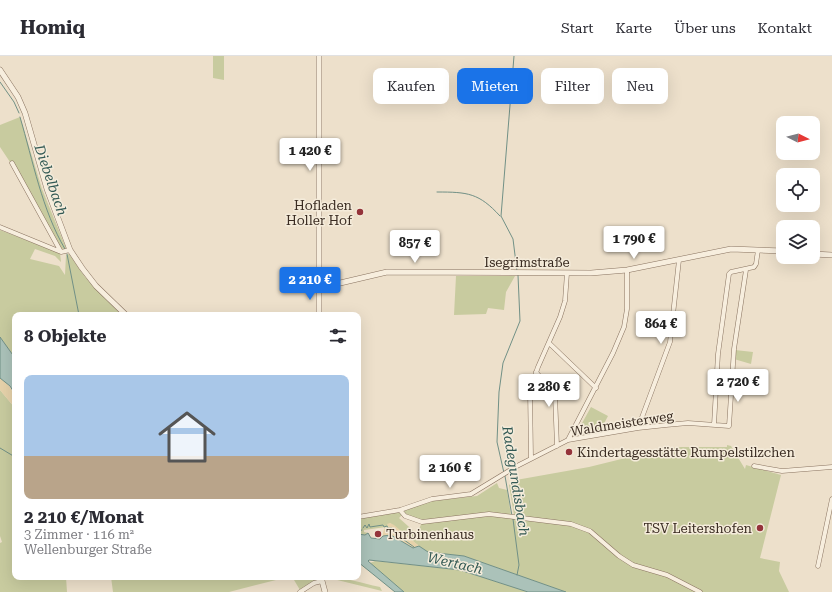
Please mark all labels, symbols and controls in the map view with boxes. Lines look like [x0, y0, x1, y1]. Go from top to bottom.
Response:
text: Homiq [20, 16, 85, 39]
text: Start [561, 20, 594, 36]
text: Karte [616, 20, 652, 36]
text: Über uns [674, 20, 736, 36]
text: Kontakt [758, 20, 812, 36]
chip: Kaufen [373, 68, 449, 104]
chip: Mieten [457, 68, 533, 104]
chip: Filter [541, 68, 604, 104]
chip: Neu [612, 68, 668, 104]
north arrow [776, 116, 820, 160]
map controls [776, 116, 820, 264]
pin: 1 420 € [273, 138, 347, 172]
water label: Diebelbach [31, 141, 71, 218]
text: 1 420 € [289, 143, 331, 158]
button: locate [776, 168, 820, 212]
place label: Hofladen Holler Hof [286, 198, 353, 228]
marker: Hofladen Holler Hof [355, 207, 365, 217]
button: layers [776, 220, 820, 264]
pin: 1 790 € [597, 226, 671, 260]
pin: 857 € [387, 230, 443, 264]
text: 1 790 € [613, 231, 655, 246]
text: 857 € [399, 235, 431, 250]
street label: Isegrimstraße [484, 255, 570, 270]
pin: 2 210 € [273, 267, 347, 301]
text: 2 210 € [289, 272, 331, 287]
pin: 864 € [633, 311, 689, 345]
text: 864 € [645, 316, 677, 331]
icon: filters [327, 325, 349, 347]
text: 8 Objekte [24, 326, 106, 346]
pin: 2 720 € [701, 369, 775, 403]
pin: 2 280 € [512, 374, 586, 408]
text: 2 720 € [717, 374, 759, 389]
text: 2 280 € [528, 379, 570, 394]
icon: home [151, 401, 223, 473]
street label: Waldmeisterweg [570, 408, 675, 439]
water label: Radegundisbach [499, 424, 533, 538]
place label: Kindertagesstätte Rumpelstilzchen [577, 445, 796, 460]
marker: Kindertagesstätte Rumpelstilzchen [564, 447, 574, 457]
pin: 2 160 € [413, 455, 487, 489]
text: 2 160 € [429, 460, 471, 475]
text: 2 210 €/Monat [24, 507, 144, 527]
place label: TSV Leitershofen [643, 521, 753, 536]
marker: TSV Leitershofen [755, 523, 765, 533]
text: 3 Zimmer · 116 m² [24, 527, 134, 542]
place label: Turbinenhaus [386, 527, 474, 542]
marker: Turbinenhaus [373, 529, 383, 539]
text: Wellenburger Straße [24, 542, 152, 557]
water label: Wertach [426, 549, 485, 577]

